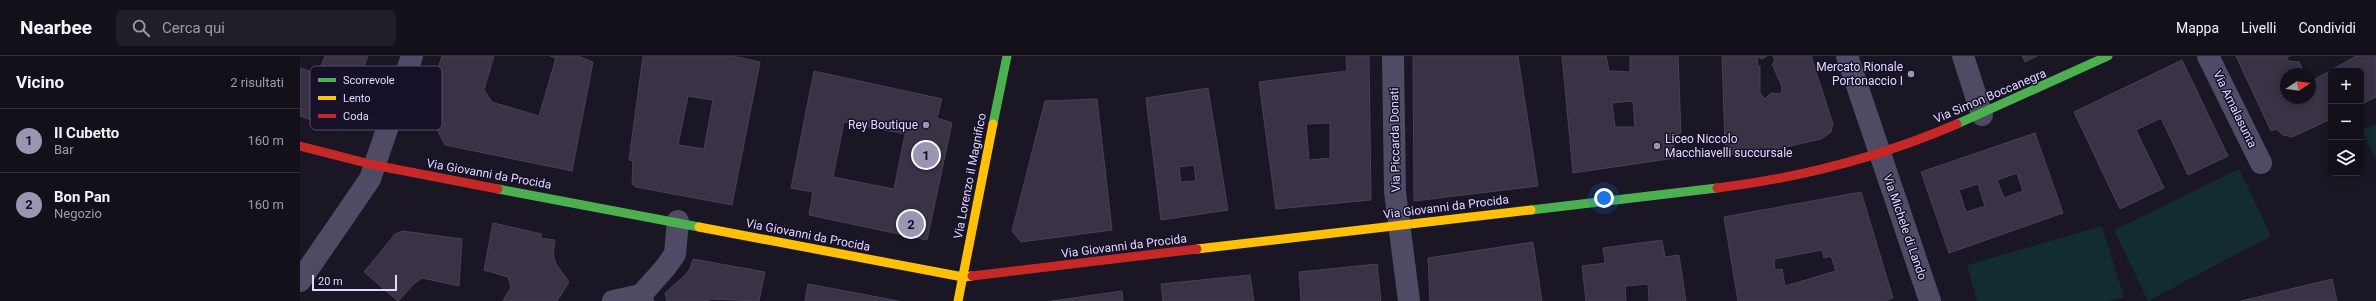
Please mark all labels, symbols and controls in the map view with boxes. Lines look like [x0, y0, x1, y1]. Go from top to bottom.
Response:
search box [116, 10, 396, 46]
text: Nearbee [20, 16, 92, 39]
icon: search [130, 17, 152, 39]
text: Cerca qui [162, 19, 225, 37]
text: Mappa [2176, 20, 2219, 36]
text: Livelli [2241, 20, 2276, 36]
text: Condividi [2298, 20, 2356, 36]
place label: Mercato Rionale Portonaccio I [1816, 60, 1903, 88]
legend [310, 66, 442, 130]
street label: Via Simon Boccanegra [1932, 66, 2048, 126]
street label: Via Amalasunta [2210, 68, 2260, 150]
north arrow [2280, 68, 2316, 104]
map controls [2328, 68, 2364, 176]
button: + [2328, 68, 2364, 104]
marker: Mercato Rionale Portonaccio I [1906, 69, 1916, 79]
text: Vicino [16, 72, 64, 92]
text: Scorrevole [343, 74, 395, 87]
text: 2 risultati [230, 75, 284, 90]
street label: Via Piccarda Donati [1387, 88, 1403, 192]
text: Lento [343, 92, 371, 105]
button: − [2328, 104, 2364, 140]
text: Coda [343, 110, 369, 123]
street label: Via Lorenzo il Magnifico [951, 112, 989, 240]
place label: Rey Boutique [848, 118, 918, 132]
marker: Rey Boutique [921, 120, 931, 130]
text: Il Cubetto [54, 124, 119, 142]
place label: Liceo Niccolo Macchiavelli succursale [1665, 132, 1792, 160]
text: 1 [25, 133, 33, 148]
text: 160 m [247, 133, 284, 148]
pin: 1 [913, 140, 939, 170]
button: layers [2328, 140, 2364, 176]
marker: Liceo Niccolo Macchiavelli succursale [1652, 141, 1662, 151]
text: Bar [54, 142, 74, 157]
street label: Via Giovanni da Procida [426, 156, 552, 192]
street label: Via Michele di Lando [1880, 172, 1930, 282]
text: Bon Pan [54, 188, 110, 206]
your location [1594, 188, 1614, 208]
street label: Via Giovanni da Procida [1382, 192, 1510, 222]
text: 2 [25, 197, 33, 212]
text: 160 m [247, 197, 284, 212]
text: Negozio [54, 206, 102, 221]
pin: 2 [898, 209, 924, 239]
street label: Via Giovanni da Procida [745, 216, 871, 254]
street label: Via Giovanni da Procida [1060, 231, 1188, 261]
scale bar [312, 273, 397, 292]
text: 20 m [318, 275, 343, 288]

